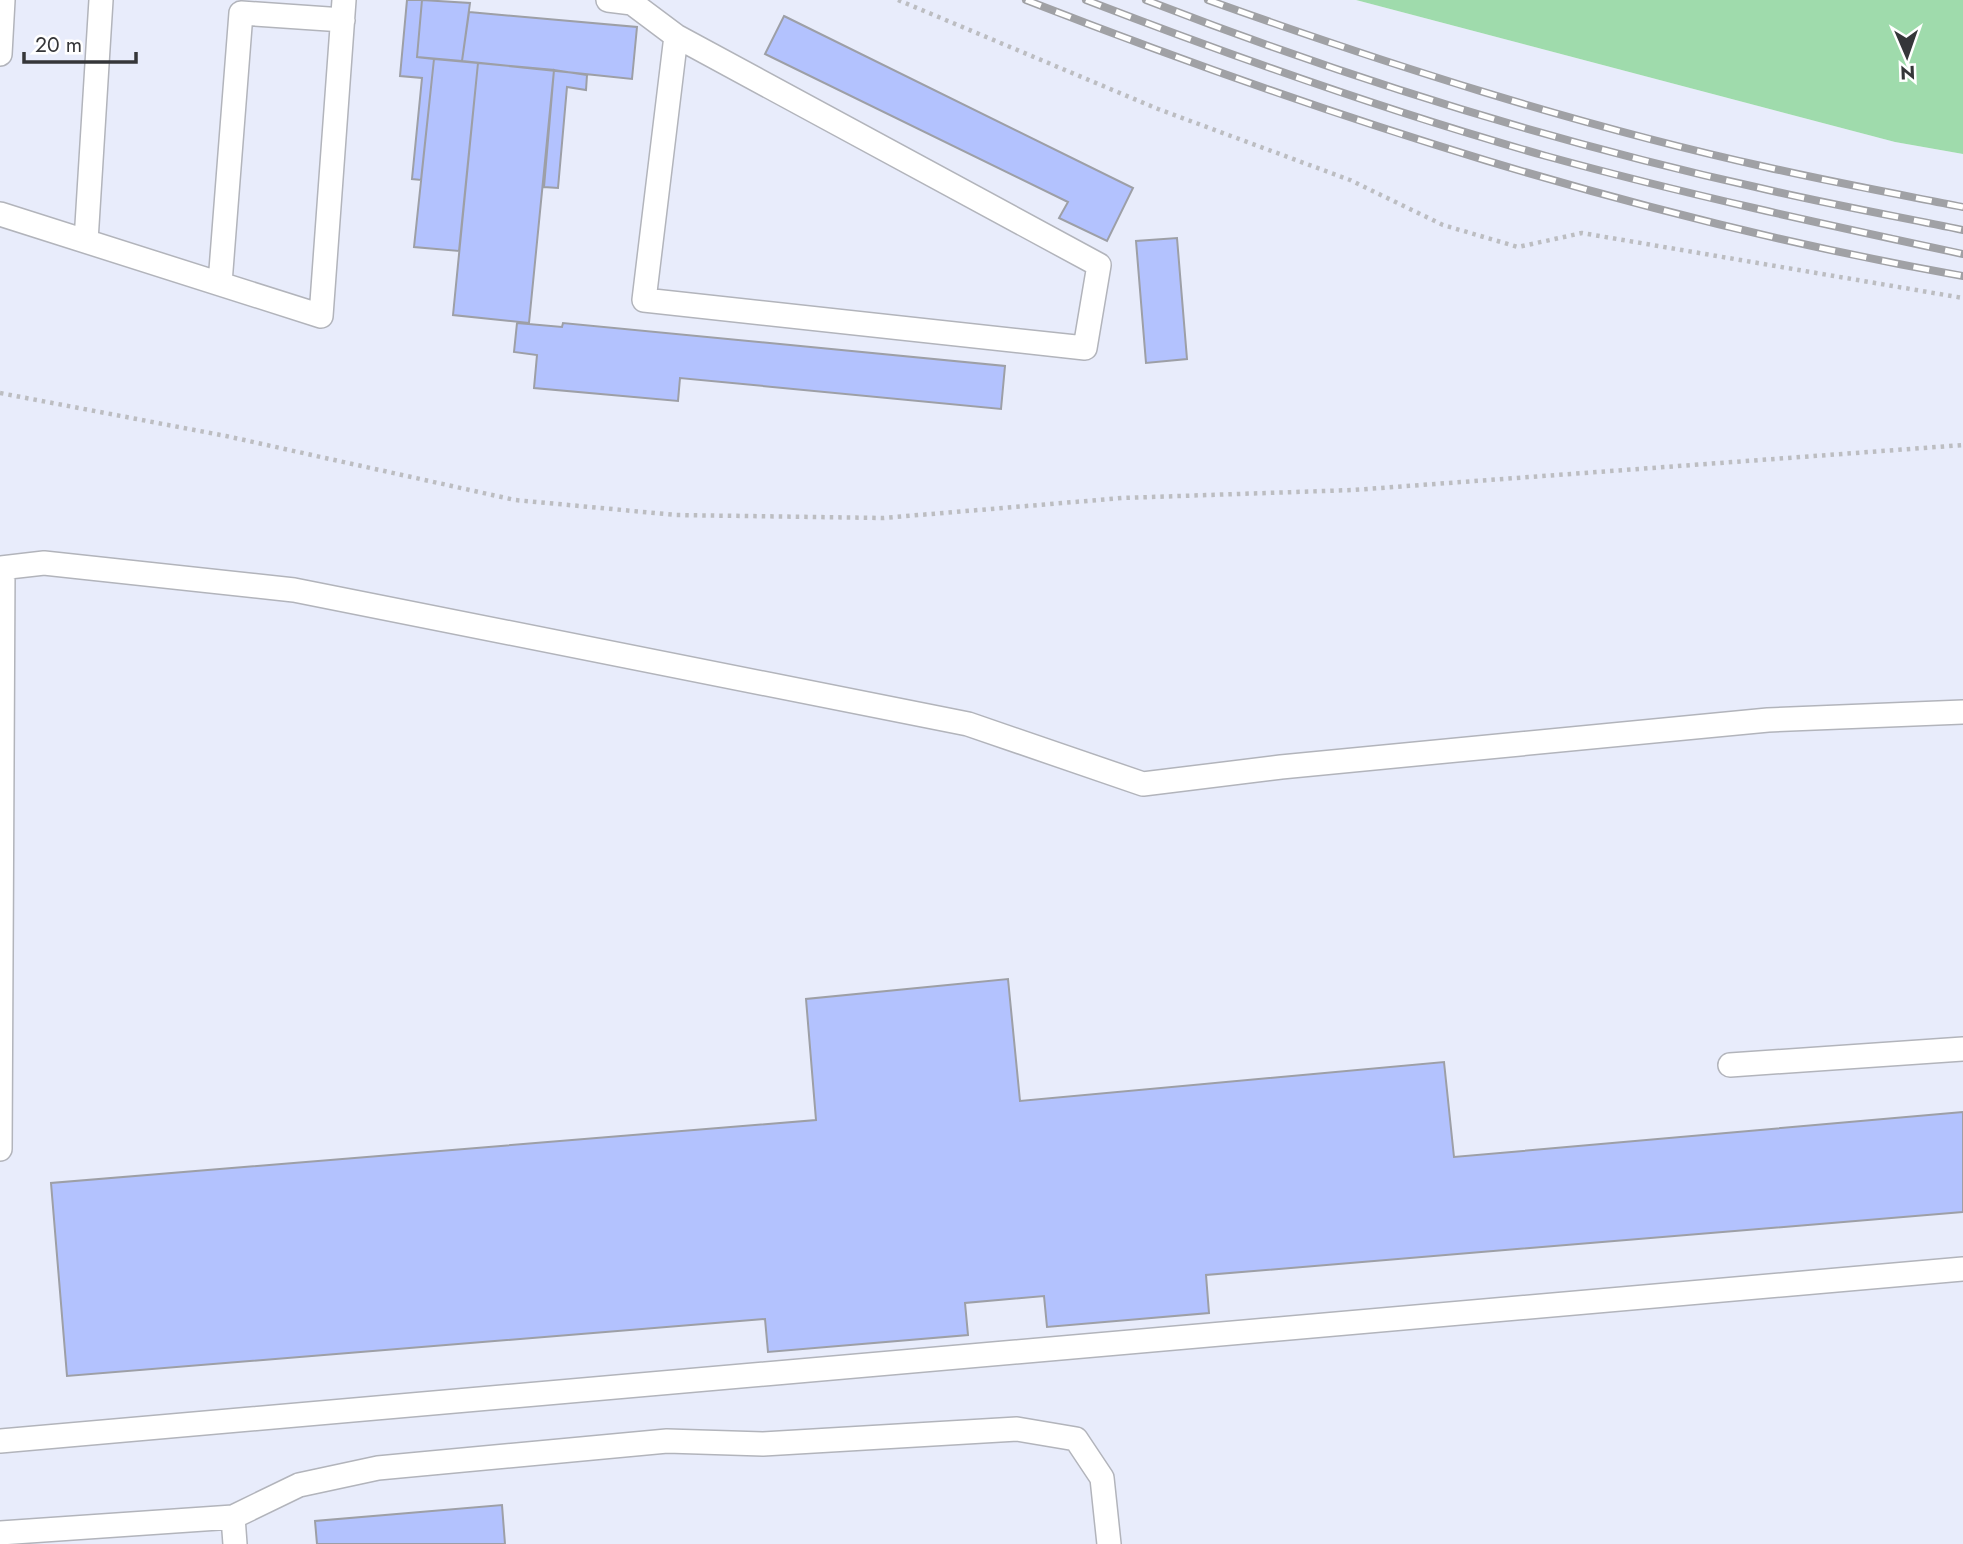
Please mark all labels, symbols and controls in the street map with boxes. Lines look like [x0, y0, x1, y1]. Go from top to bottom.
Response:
scale bar [24, 21, 136, 65]
north arrow [1872, 21, 1942, 91]
text: 20 m [35, 30, 82, 60]
text: N [1900, 59, 1916, 86]

